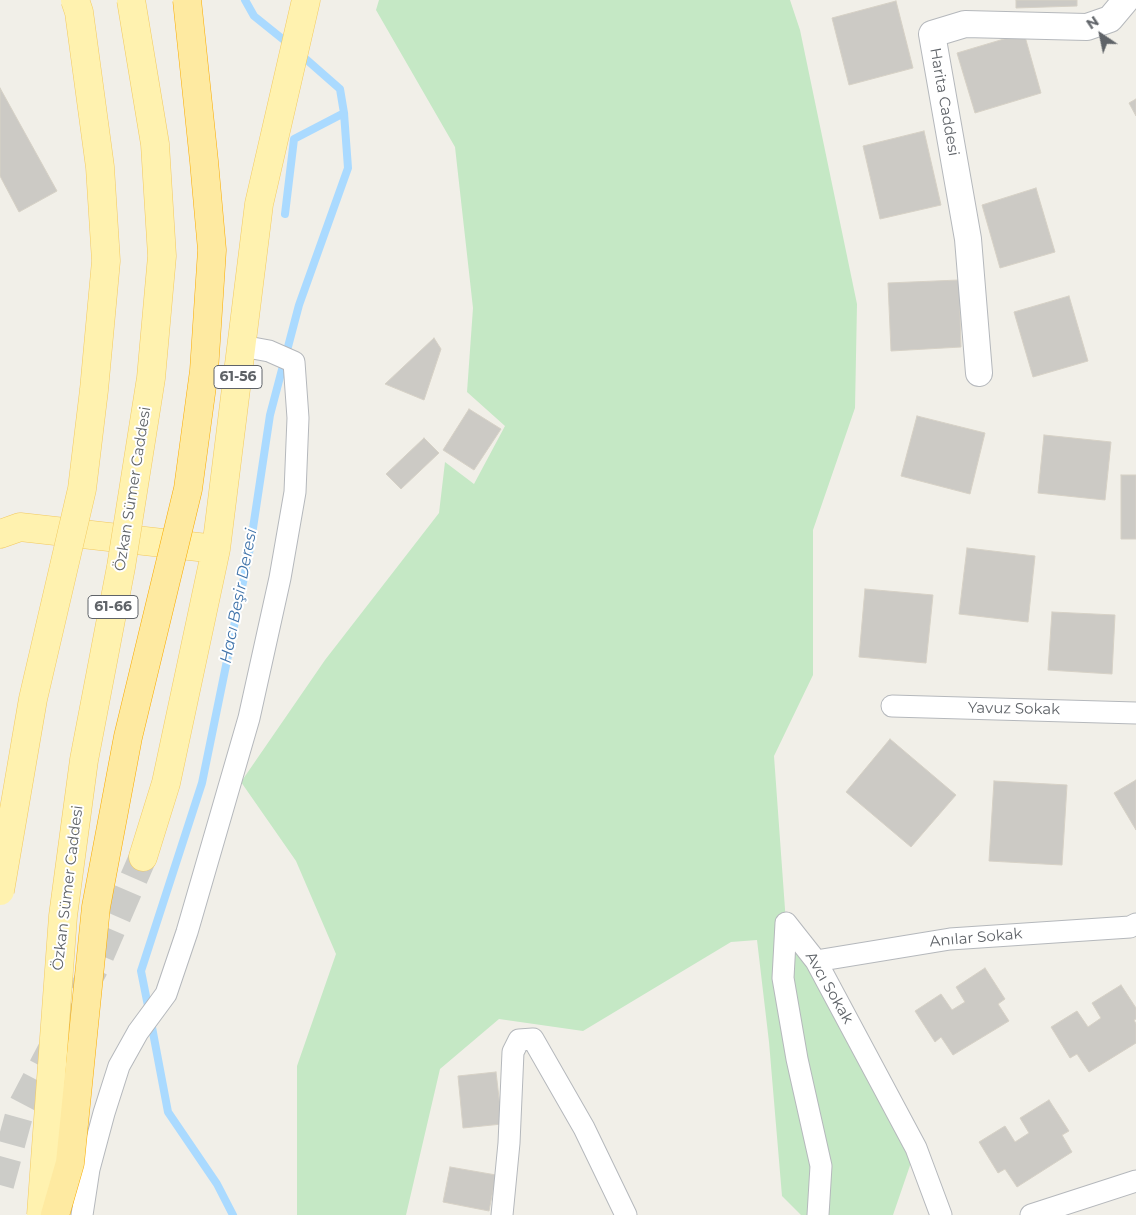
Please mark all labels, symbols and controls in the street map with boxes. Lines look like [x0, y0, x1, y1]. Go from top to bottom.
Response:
north arrow [1076, 10, 1126, 60]
text: N [1083, 12, 1102, 33]
street label: Harita Caddesi [926, 46, 962, 158]
road number: 61-56 [214, 366, 262, 388]
street label: Özkan Sümer Caddesi [111, 405, 155, 573]
water label: Hacı Beşir Deresi [217, 527, 261, 665]
road number: 61-66 [88, 596, 138, 618]
street label: Yavuz Sokak [968, 699, 1060, 719]
street label: Özkan Sümer Caddesi [49, 804, 87, 972]
street label: Anılar Sokak [929, 925, 1023, 951]
street label: Avcı Sokak [801, 949, 857, 1027]

